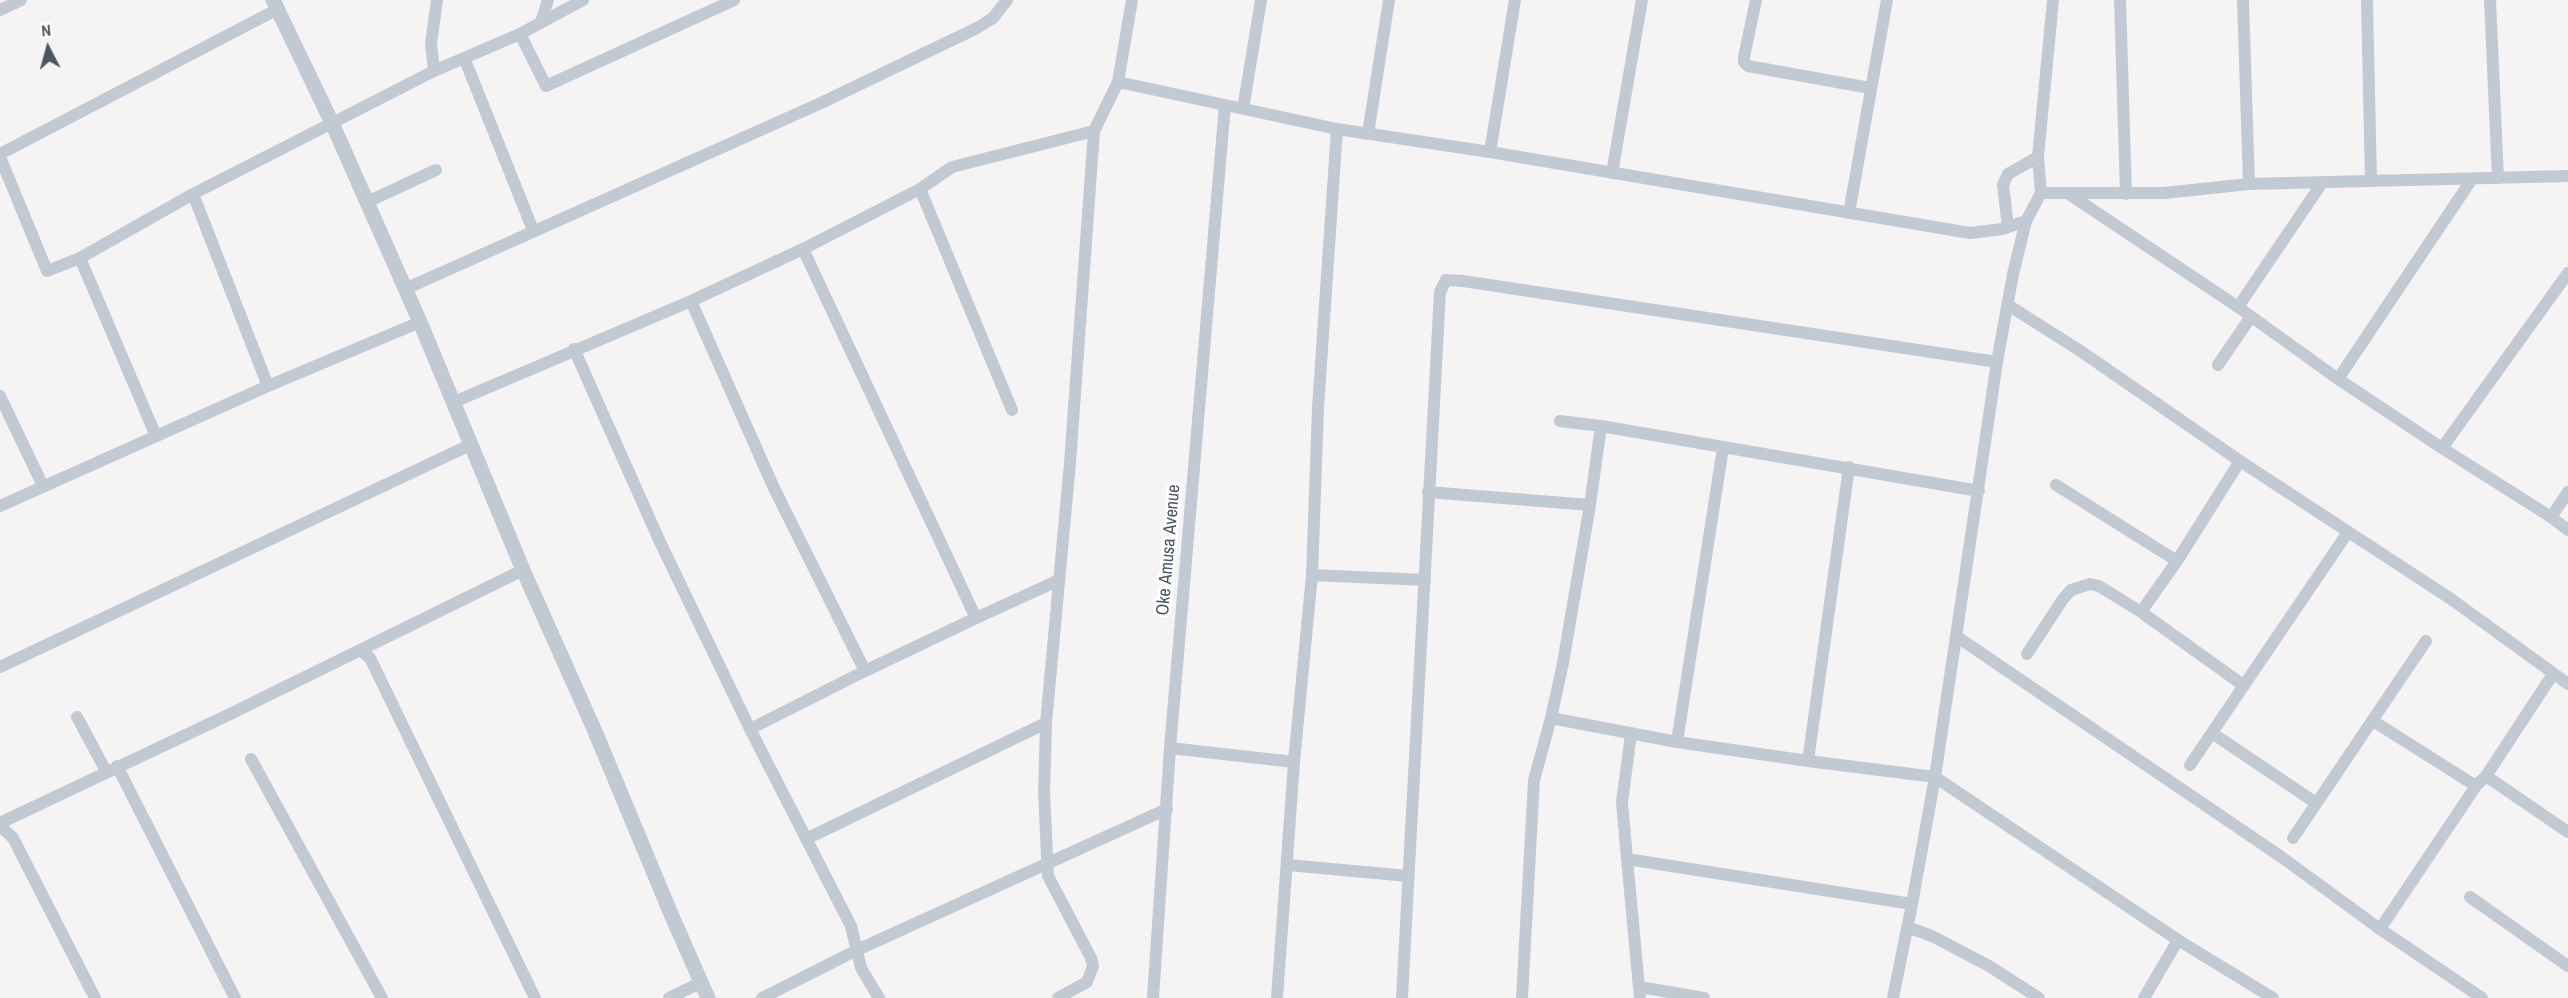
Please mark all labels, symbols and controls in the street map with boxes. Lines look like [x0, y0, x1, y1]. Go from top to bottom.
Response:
north arrow [18, 18, 78, 78]
text: N [40, 19, 52, 42]
street label: Oke Amusa Avenue [1153, 484, 1185, 616]

